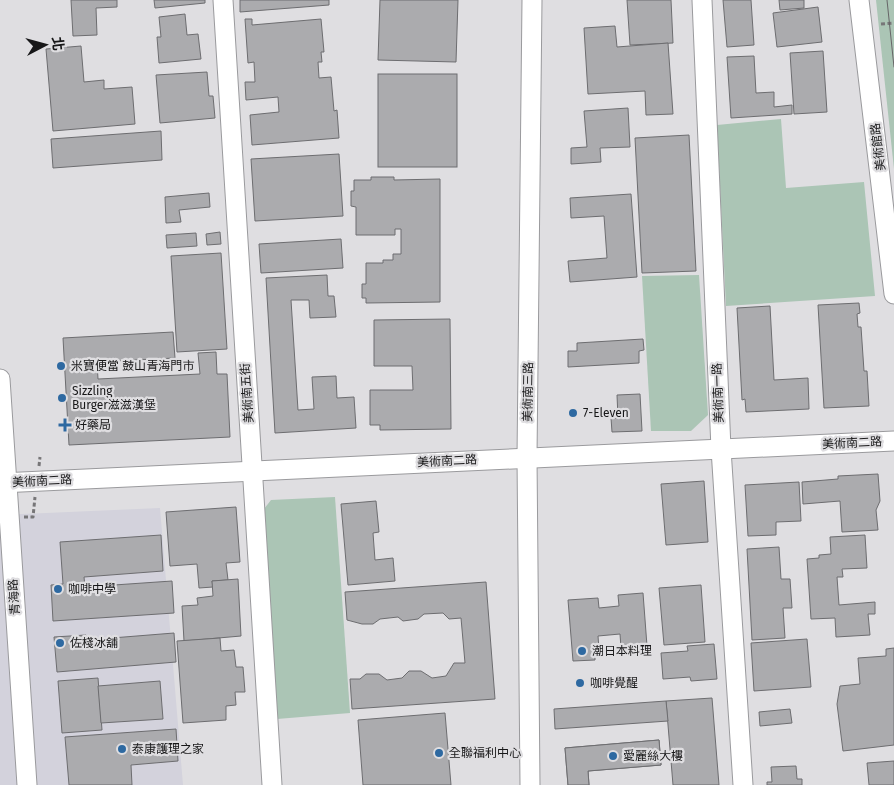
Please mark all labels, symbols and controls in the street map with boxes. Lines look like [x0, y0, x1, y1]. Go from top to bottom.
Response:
north arrow [20, 20, 70, 70]
text: 北 [48, 36, 67, 52]
street label: 美術館路 [868, 122, 888, 172]
place label: 米寶便當 鼓山青海門市 [71, 359, 194, 373]
marker: 米寶便當 鼓山青海門市 [55, 360, 67, 372]
street label: 美術南三路 [520, 362, 536, 422]
street label: 美術南五街 [238, 363, 256, 423]
street label: 美術南一路 [710, 363, 726, 423]
place label: Sizzling Burger滋滋漢堡 [72, 384, 156, 412]
marker: Sizzling Burger滋滋漢堡 [56, 392, 68, 404]
place label: 7-Eleven [583, 406, 629, 420]
marker: 7-Eleven [567, 407, 579, 419]
place label: 好藥局 [75, 418, 111, 432]
marker: 好藥局 [59, 419, 71, 431]
street label: 美術南二路 [822, 434, 882, 452]
street label: 美術南二路 [417, 452, 477, 470]
street label: 美術南二路 [12, 472, 72, 490]
street label: 青海路 [6, 579, 22, 615]
place label: 咖啡中學 [68, 582, 116, 596]
marker: 咖啡中學 [52, 583, 64, 595]
place label: 佐棧冰舖 [70, 636, 118, 650]
marker: 佐棧冰舖 [54, 637, 66, 649]
place label: 潮日本料理 [592, 644, 652, 658]
marker: 潮日本料理 [576, 645, 588, 657]
place label: 咖啡覺醒 [590, 676, 638, 690]
marker: 咖啡覺醒 [574, 677, 586, 689]
place label: 泰康護理之家 [132, 742, 204, 756]
marker: 泰康護理之家 [116, 743, 128, 755]
place label: 全聯福利中心 [449, 746, 521, 760]
marker: 全聯福利中心 [433, 747, 445, 759]
place label: 愛麗絲大樓 [623, 749, 683, 763]
marker: 愛麗絲大樓 [607, 750, 619, 762]

